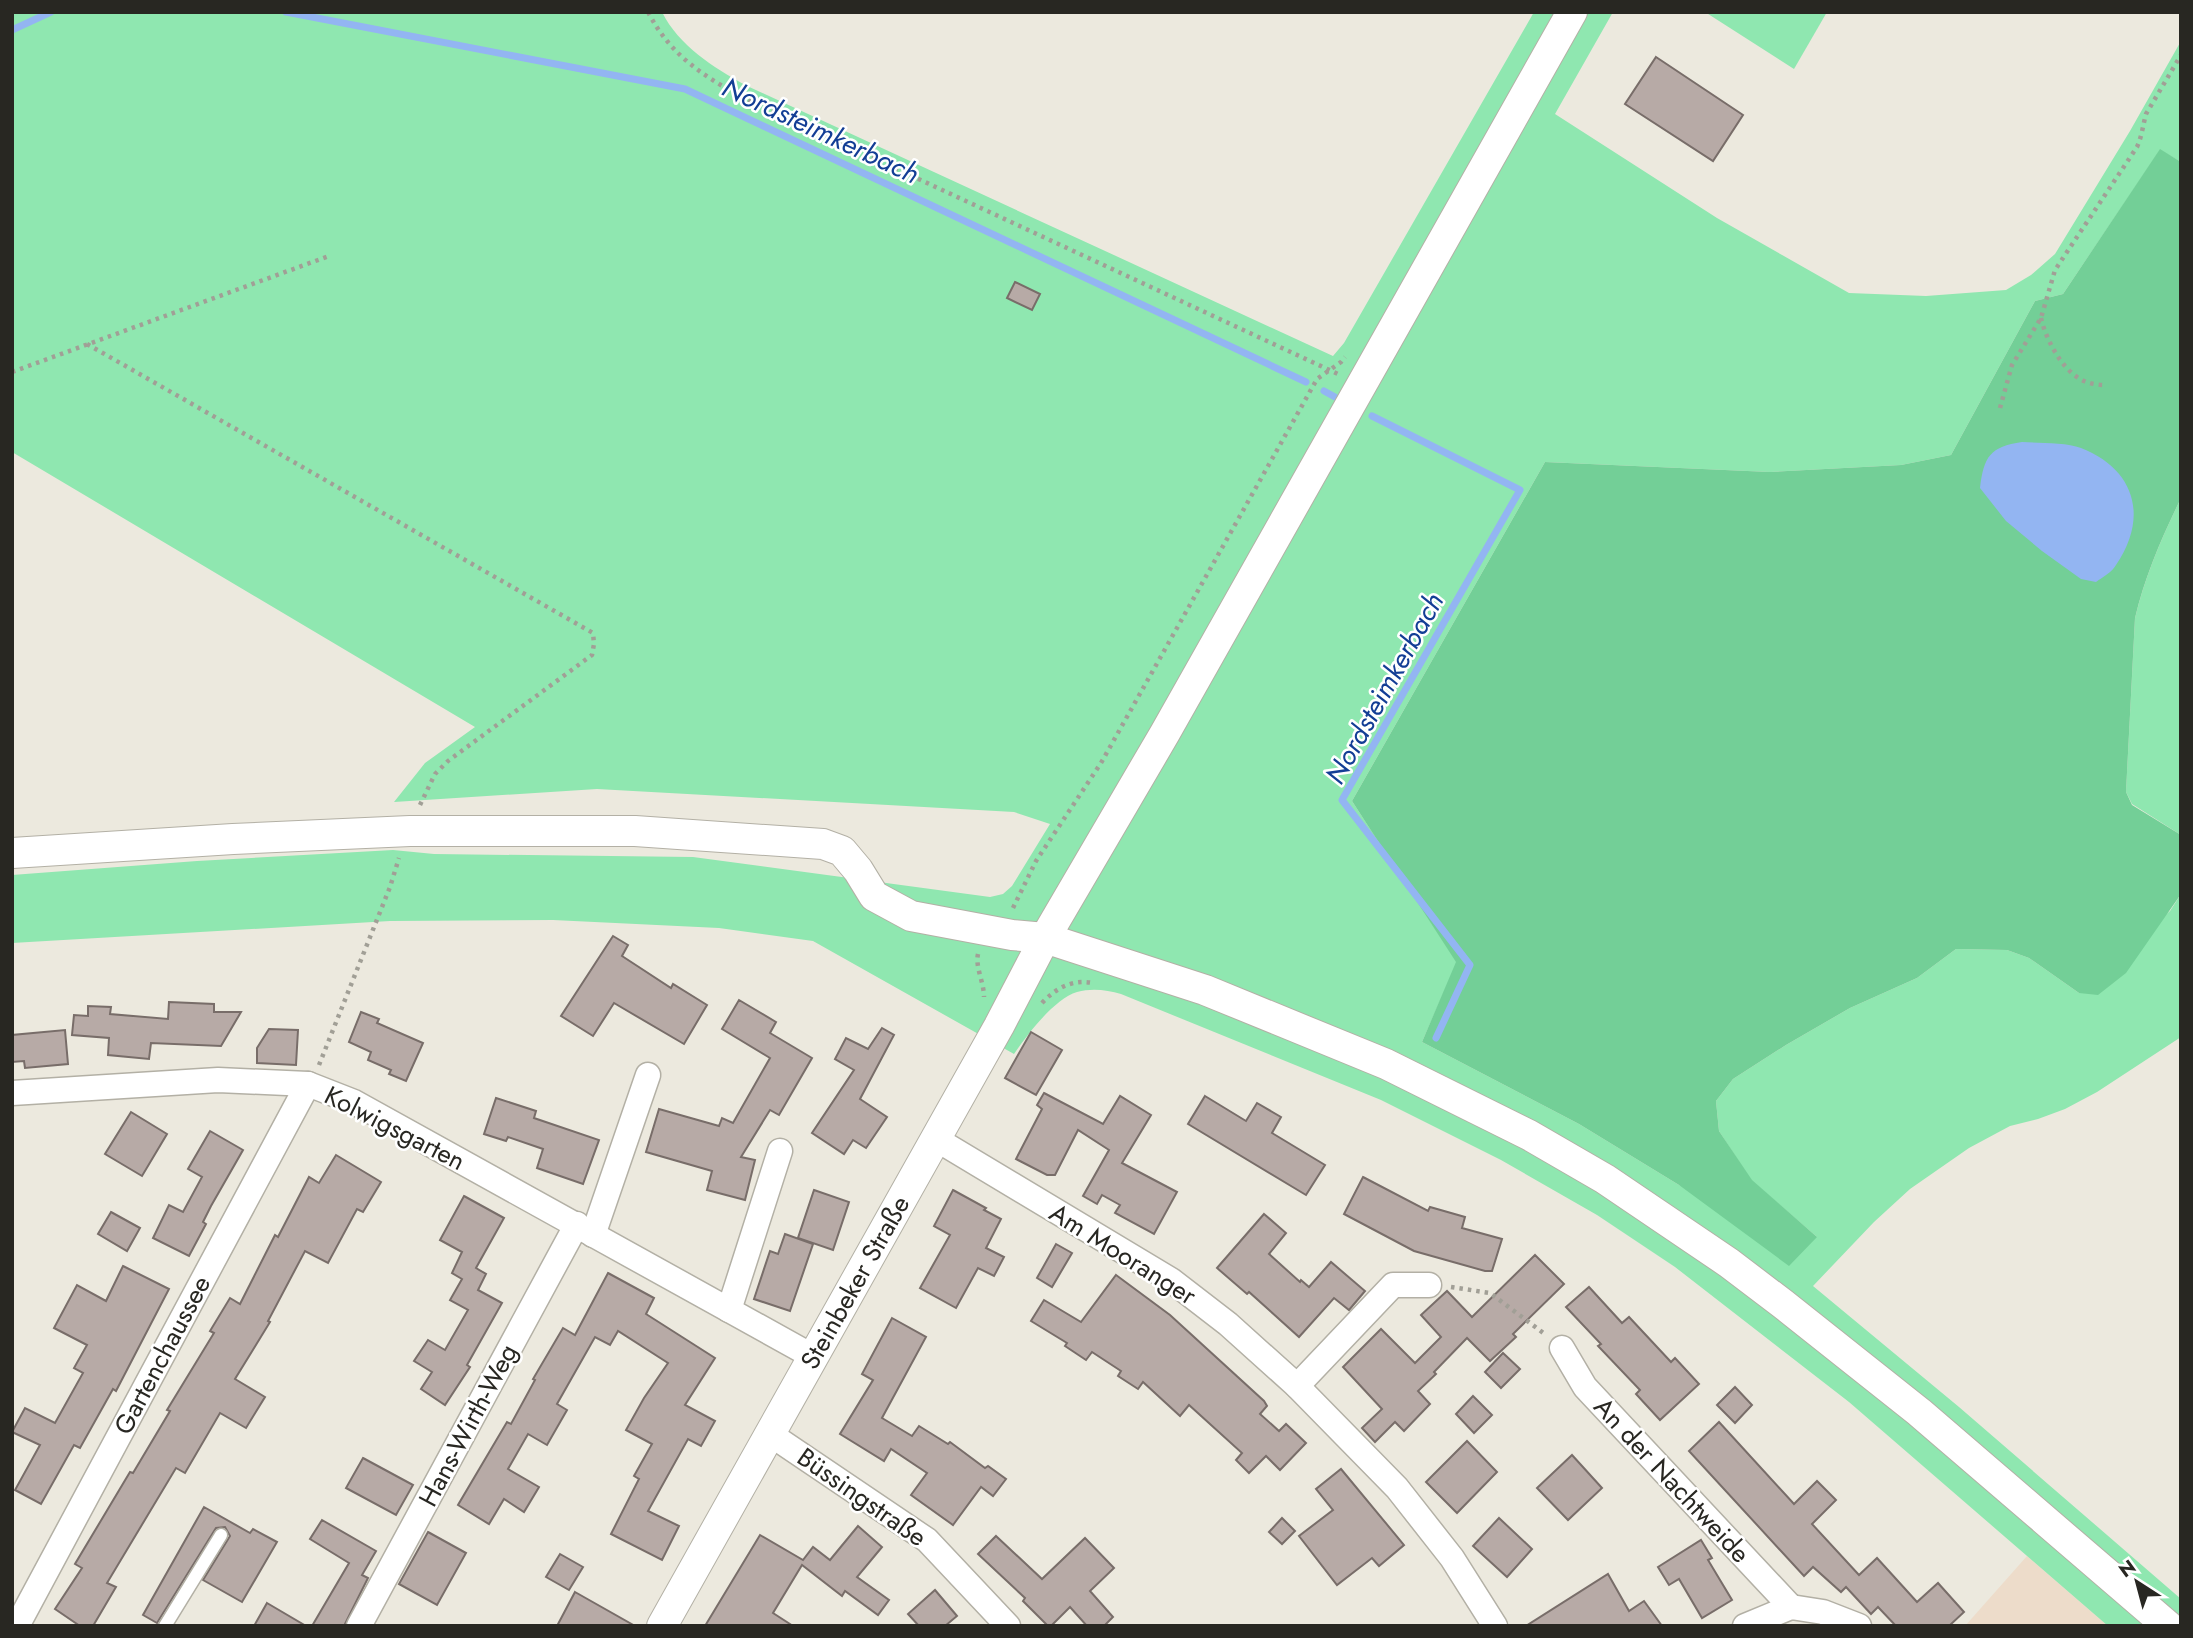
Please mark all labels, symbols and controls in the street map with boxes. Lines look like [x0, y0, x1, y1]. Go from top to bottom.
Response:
water label: Nordsteimkerbach [715, 67, 926, 194]
water label: Nordsteimkerbach [1315, 585, 1454, 792]
street label: Kolwigsgarten [318, 1076, 472, 1180]
street label: Steinbeker Straße [791, 1189, 919, 1376]
street label: Am Mooranger [1042, 1194, 1204, 1314]
street label: Gartenchaussee [104, 1269, 220, 1441]
street label: Hans-Wirth-Weg [409, 1337, 527, 1513]
street label: An der Nachtweide [1585, 1389, 1759, 1571]
street label: Büssingstraße [789, 1438, 935, 1556]
north arrow [2102, 1547, 2172, 1617]
text: N [2113, 1553, 2141, 1584]

